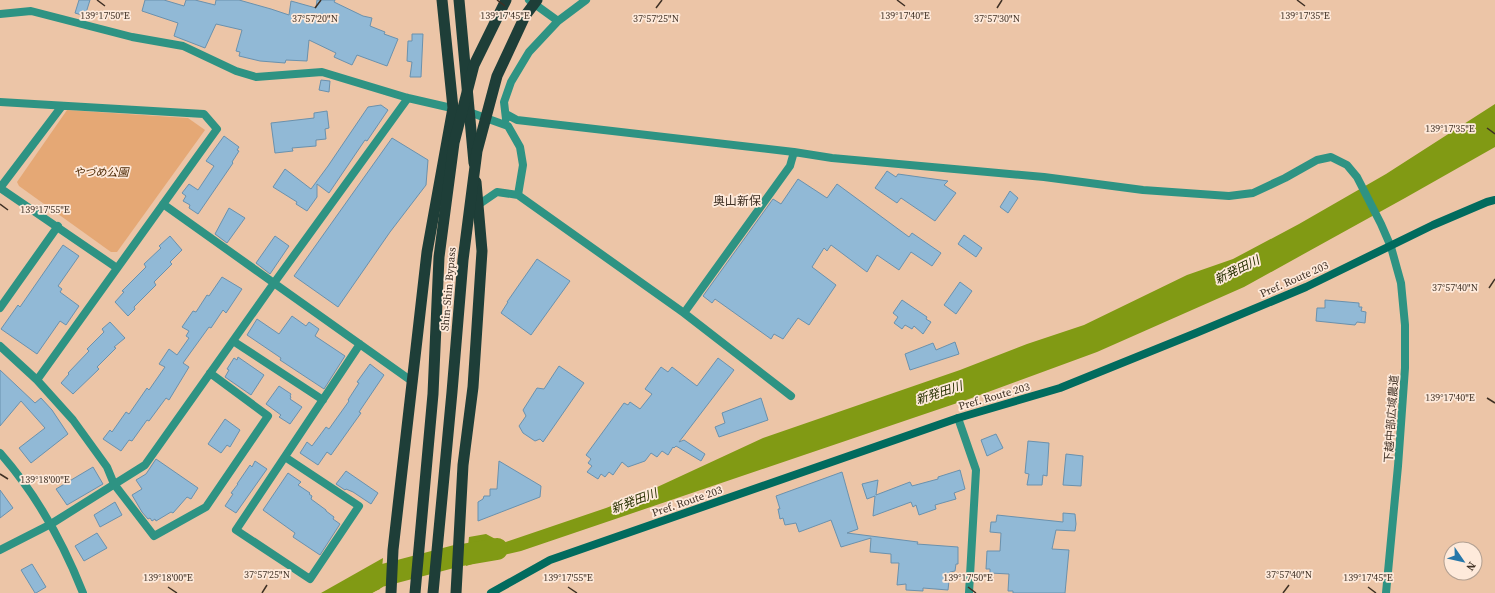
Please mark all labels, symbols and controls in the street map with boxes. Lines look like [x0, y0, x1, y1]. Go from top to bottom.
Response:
text: 139°17'50"E [80, 9, 130, 22]
text: 139°17'45"E [480, 9, 530, 22]
text: 139°17'40"E [880, 9, 930, 22]
text: 139°17'35"E [1280, 9, 1330, 22]
text: 37°57'20"N [292, 12, 338, 25]
text: 37°57'25"N [633, 12, 679, 25]
text: 37°57'30"N [974, 12, 1020, 25]
text: 139°17'35"E [1425, 122, 1475, 135]
park label: やづめ公園 [74, 165, 130, 180]
district label: 奥山新保 [713, 193, 761, 209]
text: 139°17'55"E [20, 203, 70, 216]
street label: Shin-Shin Bypass [437, 246, 460, 332]
water label: 新発田川 [1212, 251, 1264, 288]
street label: Pref. Route 203 [1258, 257, 1331, 301]
text: 37°57'40"N [1432, 281, 1478, 294]
street label: 下越中部広域農道 [1381, 375, 1402, 463]
water label: 新発田川 [914, 377, 966, 408]
street label: Pref. Route 203 [957, 379, 1032, 414]
text: 139°17'40"E [1425, 391, 1475, 404]
text: 139°18'00"E [20, 473, 70, 486]
street label: Pref. Route 203 [650, 482, 725, 521]
water label: 新発田川 [609, 484, 661, 517]
north arrow [1443, 541, 1483, 581]
text: N [1462, 559, 1479, 574]
text: 37°57'25"N [244, 568, 290, 581]
text: 37°57'40"N [1266, 568, 1312, 581]
text: 139°18'00"E [143, 571, 193, 584]
text: 139°17'55"E [543, 571, 593, 584]
text: 139°17'50"E [943, 571, 993, 584]
text: 139°17'45"E [1343, 571, 1393, 584]

